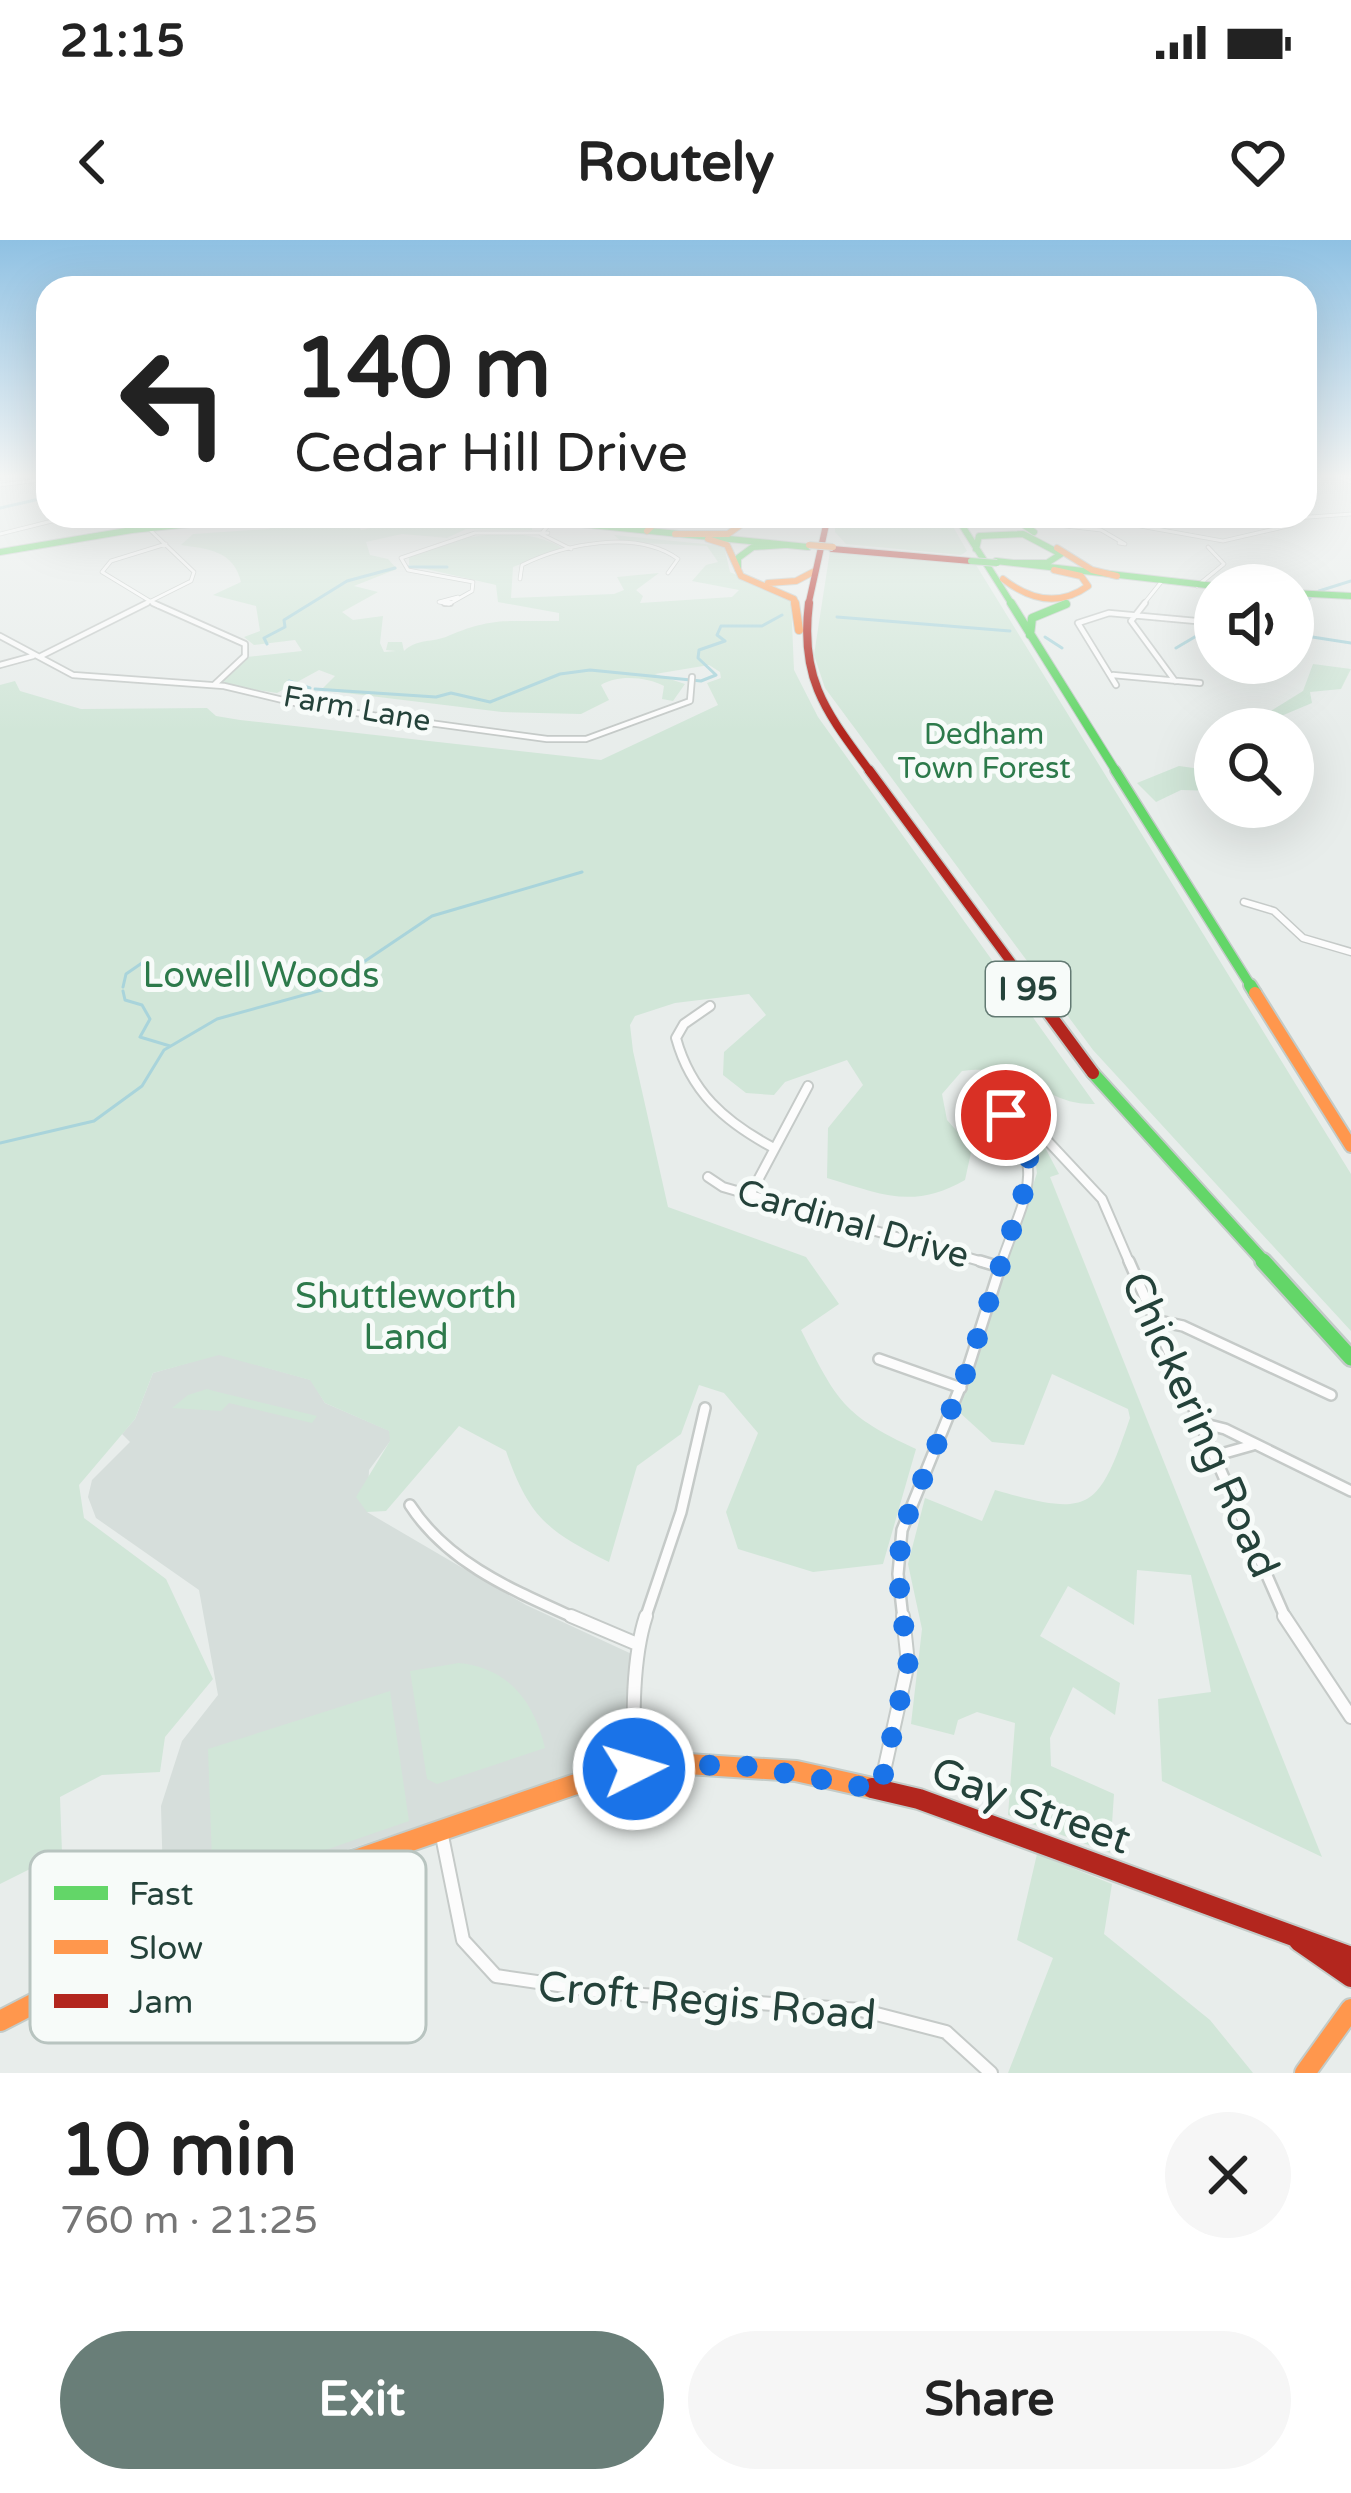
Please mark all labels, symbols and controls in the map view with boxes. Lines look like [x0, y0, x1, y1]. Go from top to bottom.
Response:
text: 21:15 [60, 15, 185, 69]
icon: back [60, 129, 126, 195]
icon: heart [1225, 129, 1291, 195]
text: Routely [577, 130, 774, 195]
text: 140 m [294, 319, 551, 420]
icon: left [96, 324, 252, 480]
text: Cedar Hill Drive [294, 421, 688, 486]
map controls [1194, 564, 1314, 828]
button: sound [1194, 564, 1314, 684]
street label: Farm Lane [280, 678, 434, 740]
button: search [1194, 708, 1314, 828]
park label: Dedham Town Forest [897, 716, 1071, 787]
park label: Lowell Woods [143, 954, 379, 997]
road number: I 95 [986, 962, 1070, 1016]
pin [955, 1064, 1057, 1166]
icon: arrive [973, 1082, 1039, 1148]
street label: Cardinal Drive [732, 1170, 974, 1278]
street label: Chickering Road [1110, 1264, 1290, 1586]
park label: Shuttleworth Land [295, 1275, 517, 1359]
position arrow [571, 1706, 697, 1832]
street label: Gay Street [924, 1746, 1138, 1866]
legend [30, 1851, 426, 2043]
text: Fast [129, 1875, 193, 1914]
text: Slow [129, 1929, 203, 1968]
street label: Croft Regis Road [536, 1961, 878, 2041]
text: Jam [129, 1983, 193, 2022]
text: 10 min [60, 2108, 297, 2195]
button: close [1165, 2112, 1291, 2238]
text: 760 m · 21:25 [60, 2197, 318, 2244]
button: Exit [60, 2331, 664, 2469]
button: Share [688, 2331, 1291, 2469]

